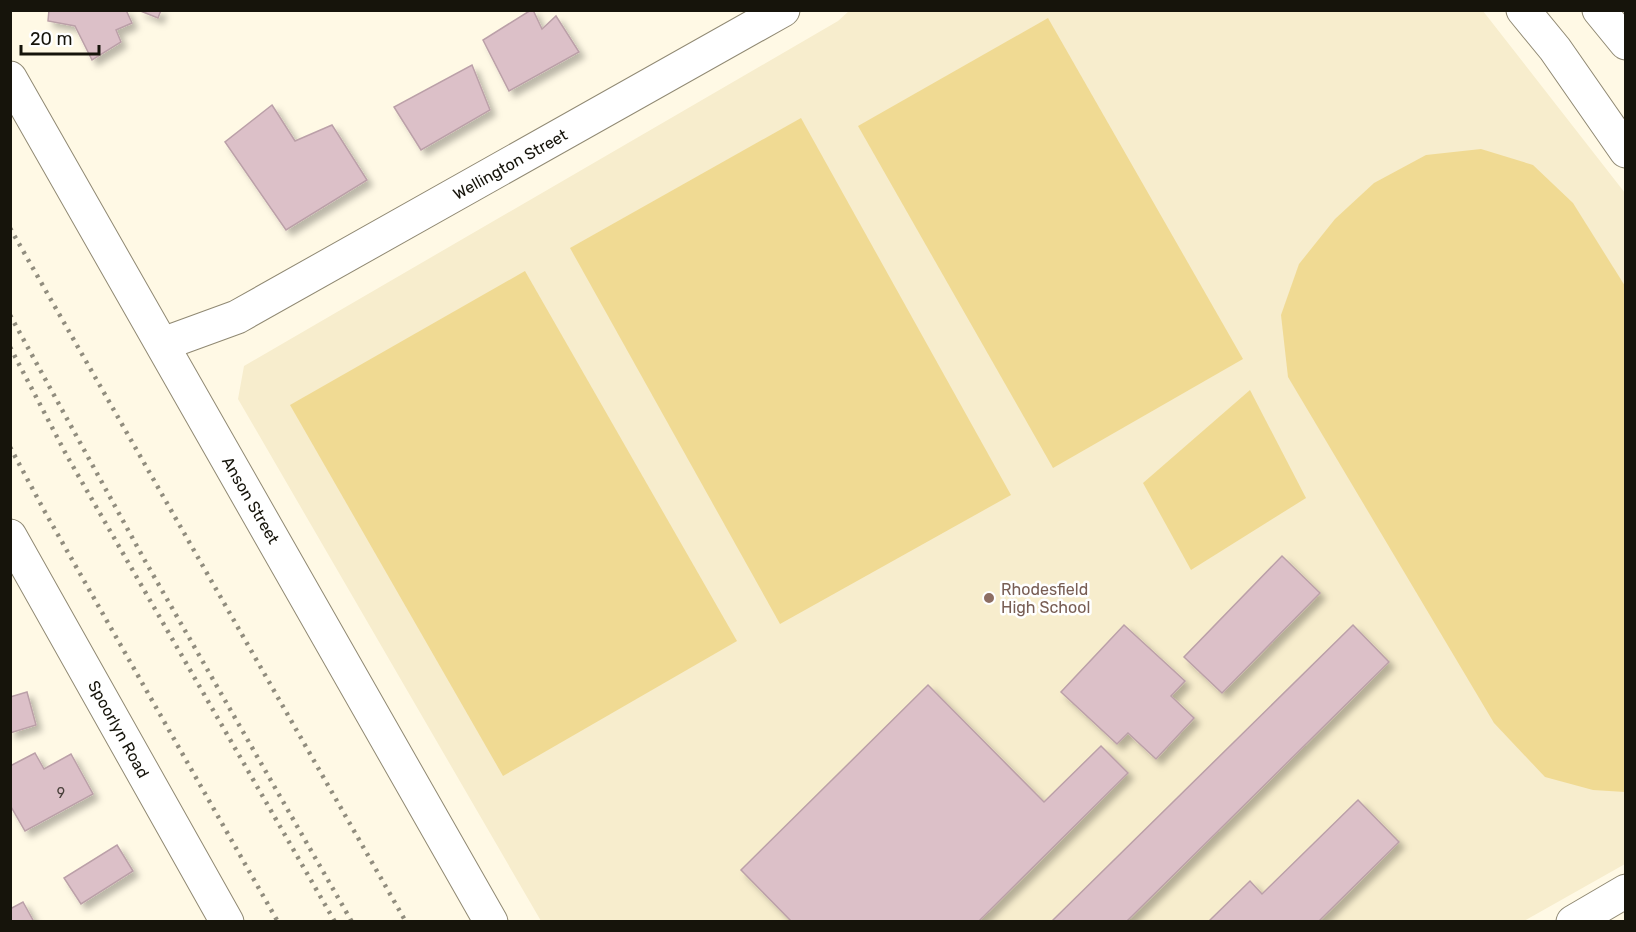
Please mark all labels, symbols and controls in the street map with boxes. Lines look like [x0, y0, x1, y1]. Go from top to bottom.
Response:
scale bar [21, 18, 99, 56]
text: 20 m [30, 28, 72, 50]
street label: Wellington Street [450, 125, 571, 204]
street label: Anson Street [218, 453, 283, 547]
place label: Rhodesfield High School [1001, 580, 1090, 617]
marker: Rhodesfield High School [982, 591, 996, 605]
street label: Spoorlyn Road [84, 677, 153, 781]
house number: 9 [57, 785, 65, 802]

